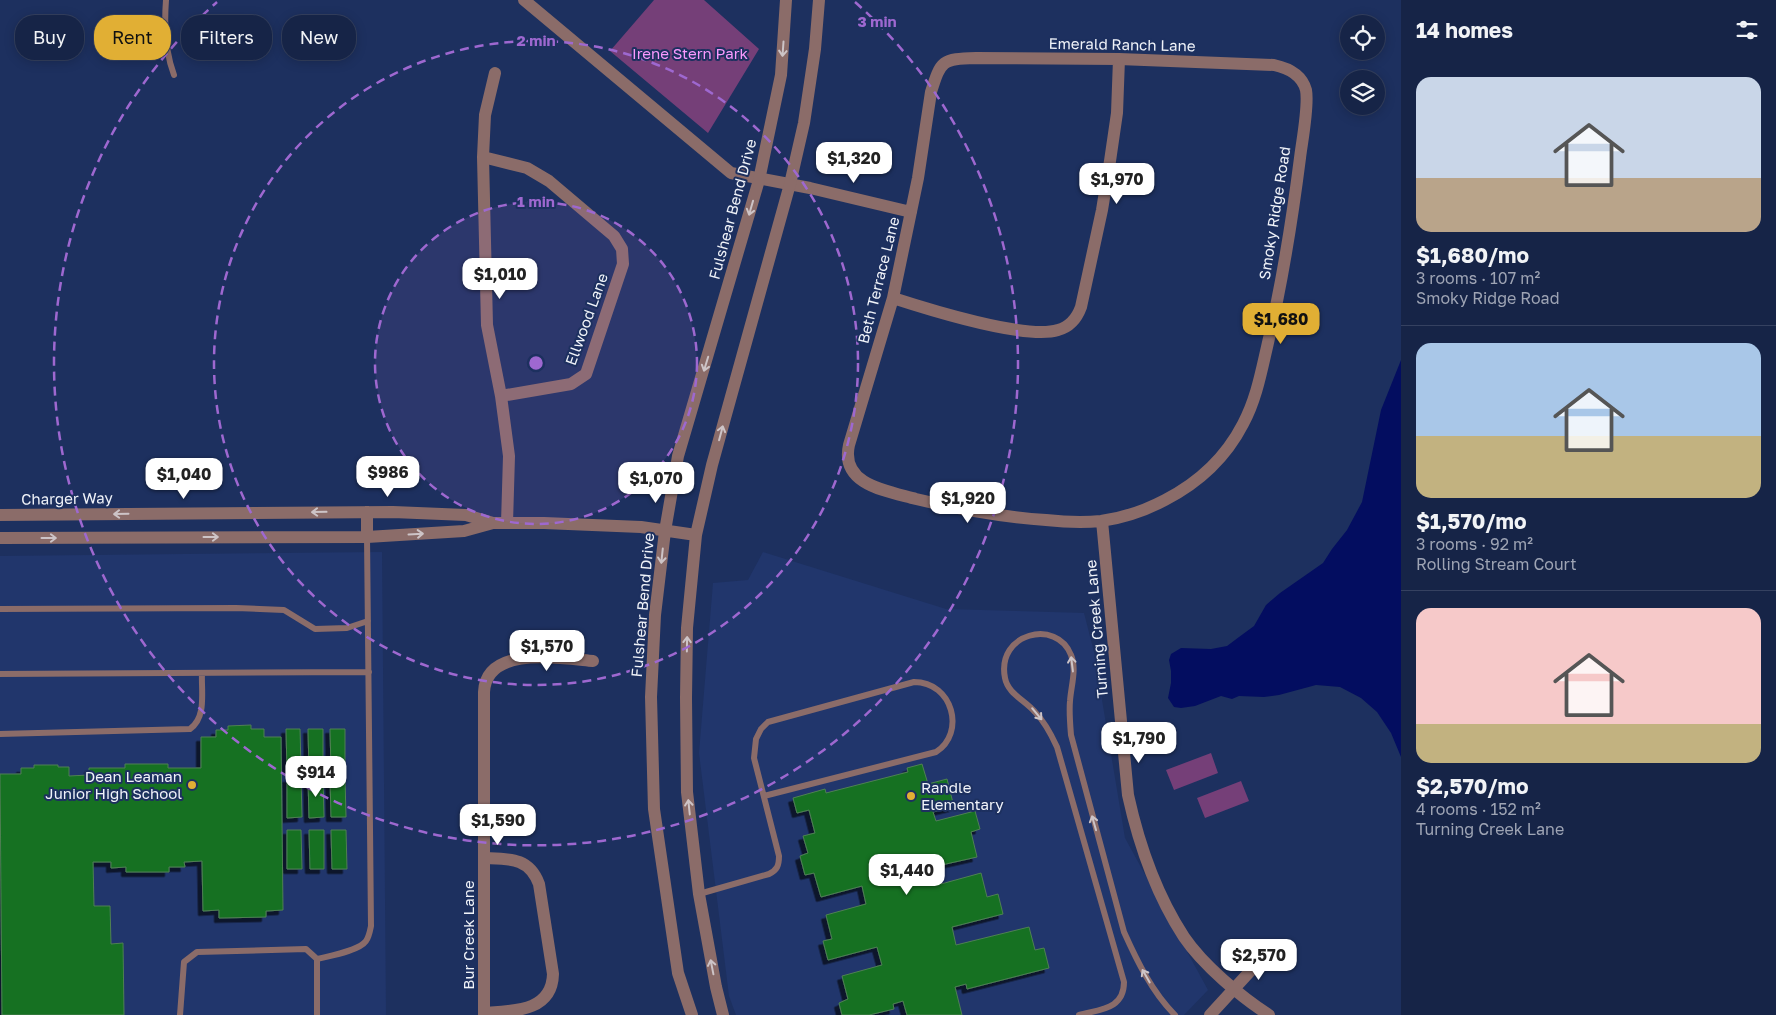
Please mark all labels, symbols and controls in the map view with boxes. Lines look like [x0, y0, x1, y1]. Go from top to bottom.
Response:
text: 3 min [857, 12, 897, 30]
chip: Buy [15, 15, 84, 60]
chip: Rent [94, 15, 171, 60]
chip: Filters [181, 15, 272, 60]
chip: New [282, 15, 356, 60]
map controls [1340, 15, 1385, 115]
button: locate [1340, 15, 1385, 60]
icon: filters [1733, 16, 1761, 44]
text: 14 homes [1416, 17, 1513, 43]
text: 2 min [516, 31, 556, 49]
street label: Emerald Ranch Lane [1048, 34, 1196, 54]
one-way arrow [778, 40, 787, 56]
park label: Irene Stern Park [632, 44, 749, 62]
button: layers [1340, 70, 1385, 115]
icon: home [1544, 110, 1634, 200]
street label: Fulshear Bend Drive [705, 136, 760, 281]
pin: $1,320 [813, 142, 895, 184]
street label: Smoky Ridge Road [1255, 145, 1293, 281]
text: $1,320 [827, 148, 881, 168]
pin: $1,970 [1076, 162, 1158, 205]
text: $1,970 [1090, 169, 1144, 189]
text: 1 min [517, 192, 555, 210]
one-way arrow [746, 199, 756, 215]
street label: Beth Terrace Lane [854, 214, 903, 345]
text: $1,680/mo [1416, 242, 1529, 268]
pin: $1,010 [459, 258, 541, 300]
text: $1,010 [473, 264, 527, 284]
text: 3 rooms · 107 m² [1416, 268, 1540, 288]
street label: Ellwood Lane [561, 270, 611, 368]
text: Smoky Ridge Road [1416, 288, 1560, 308]
pin: $1,680 [1240, 302, 1322, 345]
text: $1,680 [1254, 309, 1308, 329]
centre of rings [527, 354, 545, 372]
one-way arrow [700, 355, 710, 371]
icon: home [1544, 375, 1634, 465]
one-way arrow [716, 425, 726, 441]
pin: $986 [358, 456, 418, 498]
pin: $1,040 [143, 458, 225, 500]
text: $986 [367, 462, 409, 482]
pin: $1,070 [615, 462, 697, 504]
text: $1,040 [157, 464, 211, 484]
text: $1,070 [629, 468, 683, 488]
pin: $1,920 [927, 482, 1009, 524]
street label: Charger Way [21, 488, 113, 508]
text: $1,920 [941, 488, 995, 508]
one-way arrow [311, 507, 327, 517]
text: $1,570/mo [1416, 508, 1527, 534]
one-way arrow [113, 509, 130, 519]
one-way arrow [408, 529, 424, 538]
one-way arrow [202, 532, 219, 542]
street label: Fulshear Bend Drive [627, 532, 657, 678]
one-way arrow [40, 533, 56, 543]
text: 3 rooms · 92 m² [1416, 534, 1533, 554]
one-way arrow [657, 548, 667, 564]
text: Rolling Stream Court [1416, 554, 1577, 574]
street label: Turning Creek Lane [1081, 559, 1111, 699]
pin: $1,570 [506, 630, 588, 672]
text: $1,570 [521, 636, 573, 656]
one-way arrow [682, 637, 692, 653]
icon: home [1544, 640, 1634, 730]
one-way arrow [1067, 656, 1077, 672]
one-way arrow [1031, 708, 1043, 721]
pin: $1,790 [1098, 722, 1180, 764]
text: $1,790 [1112, 728, 1166, 748]
pin: $914 [286, 756, 346, 798]
text: $914 [296, 762, 336, 782]
place label: Dean Leaman Junior High School [45, 767, 182, 802]
text: $2,570/mo [1416, 773, 1529, 799]
place label: Randle Elementary [921, 778, 1004, 813]
marker: Dean Leaman Junior High School [186, 779, 198, 791]
marker: Randle Elementary [905, 790, 917, 802]
one-way arrow [684, 799, 694, 815]
text: 4 rooms · 152 m² [1416, 799, 1541, 819]
pin: $1,590 [457, 804, 539, 846]
text: $1,590 [471, 810, 525, 830]
one-way arrow [1089, 815, 1098, 831]
text: Turning Creek Lane [1416, 819, 1564, 839]
pin: $1,440 [866, 854, 948, 896]
text: $1,440 [880, 860, 934, 880]
street label: Bur Creek Lane [459, 880, 477, 990]
pin: $2,570 [1218, 938, 1300, 981]
text: $2,570 [1232, 945, 1286, 965]
one-way arrow [707, 960, 716, 976]
one-way arrow [1141, 969, 1151, 984]

